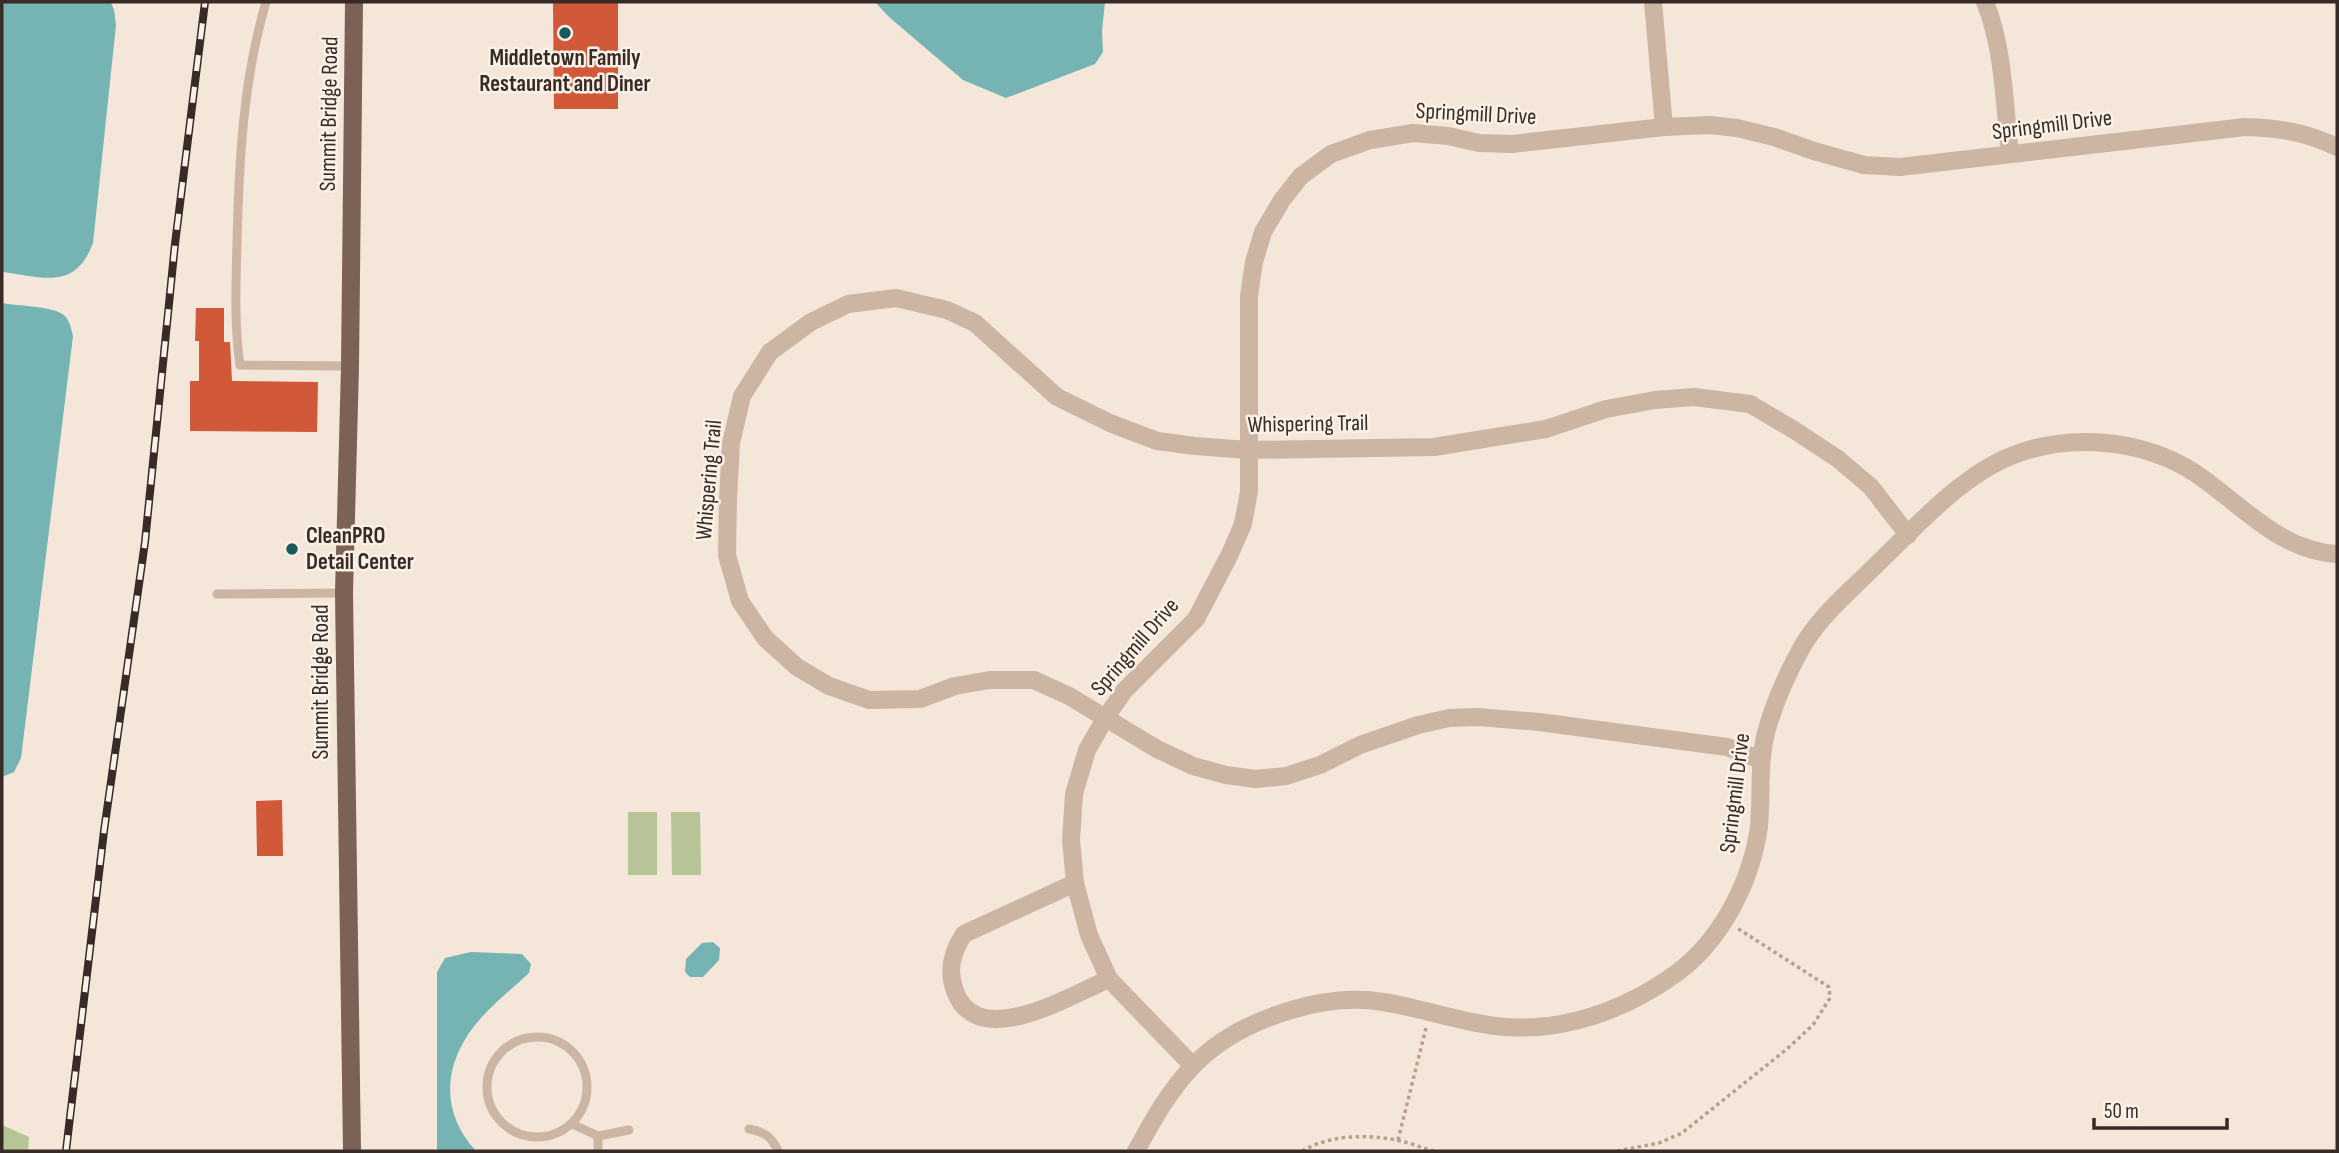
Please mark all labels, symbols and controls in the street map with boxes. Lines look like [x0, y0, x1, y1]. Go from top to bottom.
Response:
marker: Middletown Family Restaurant and Diner [557, 25, 573, 41]
street label: Summit Bridge Road [314, 36, 344, 192]
place label: Middletown Family Restaurant and Diner [479, 44, 651, 98]
street label: Springmill Drive [1415, 97, 1537, 131]
street label: Springmill Drive [1990, 104, 2114, 146]
street label: Whispering Trail [1247, 409, 1369, 439]
street label: Whispering Trail [690, 419, 728, 541]
place label: CleanPRO Detail Center [306, 522, 414, 576]
marker: CleanPRO Detail Center [284, 541, 300, 557]
street label: Springmill Drive [1085, 592, 1185, 702]
street label: Summit Bridge Road [307, 605, 335, 759]
street label: Springmill Drive [1714, 731, 1756, 855]
scale bar [2094, 1086, 2227, 1130]
text: 50 m [2104, 1099, 2139, 1124]

